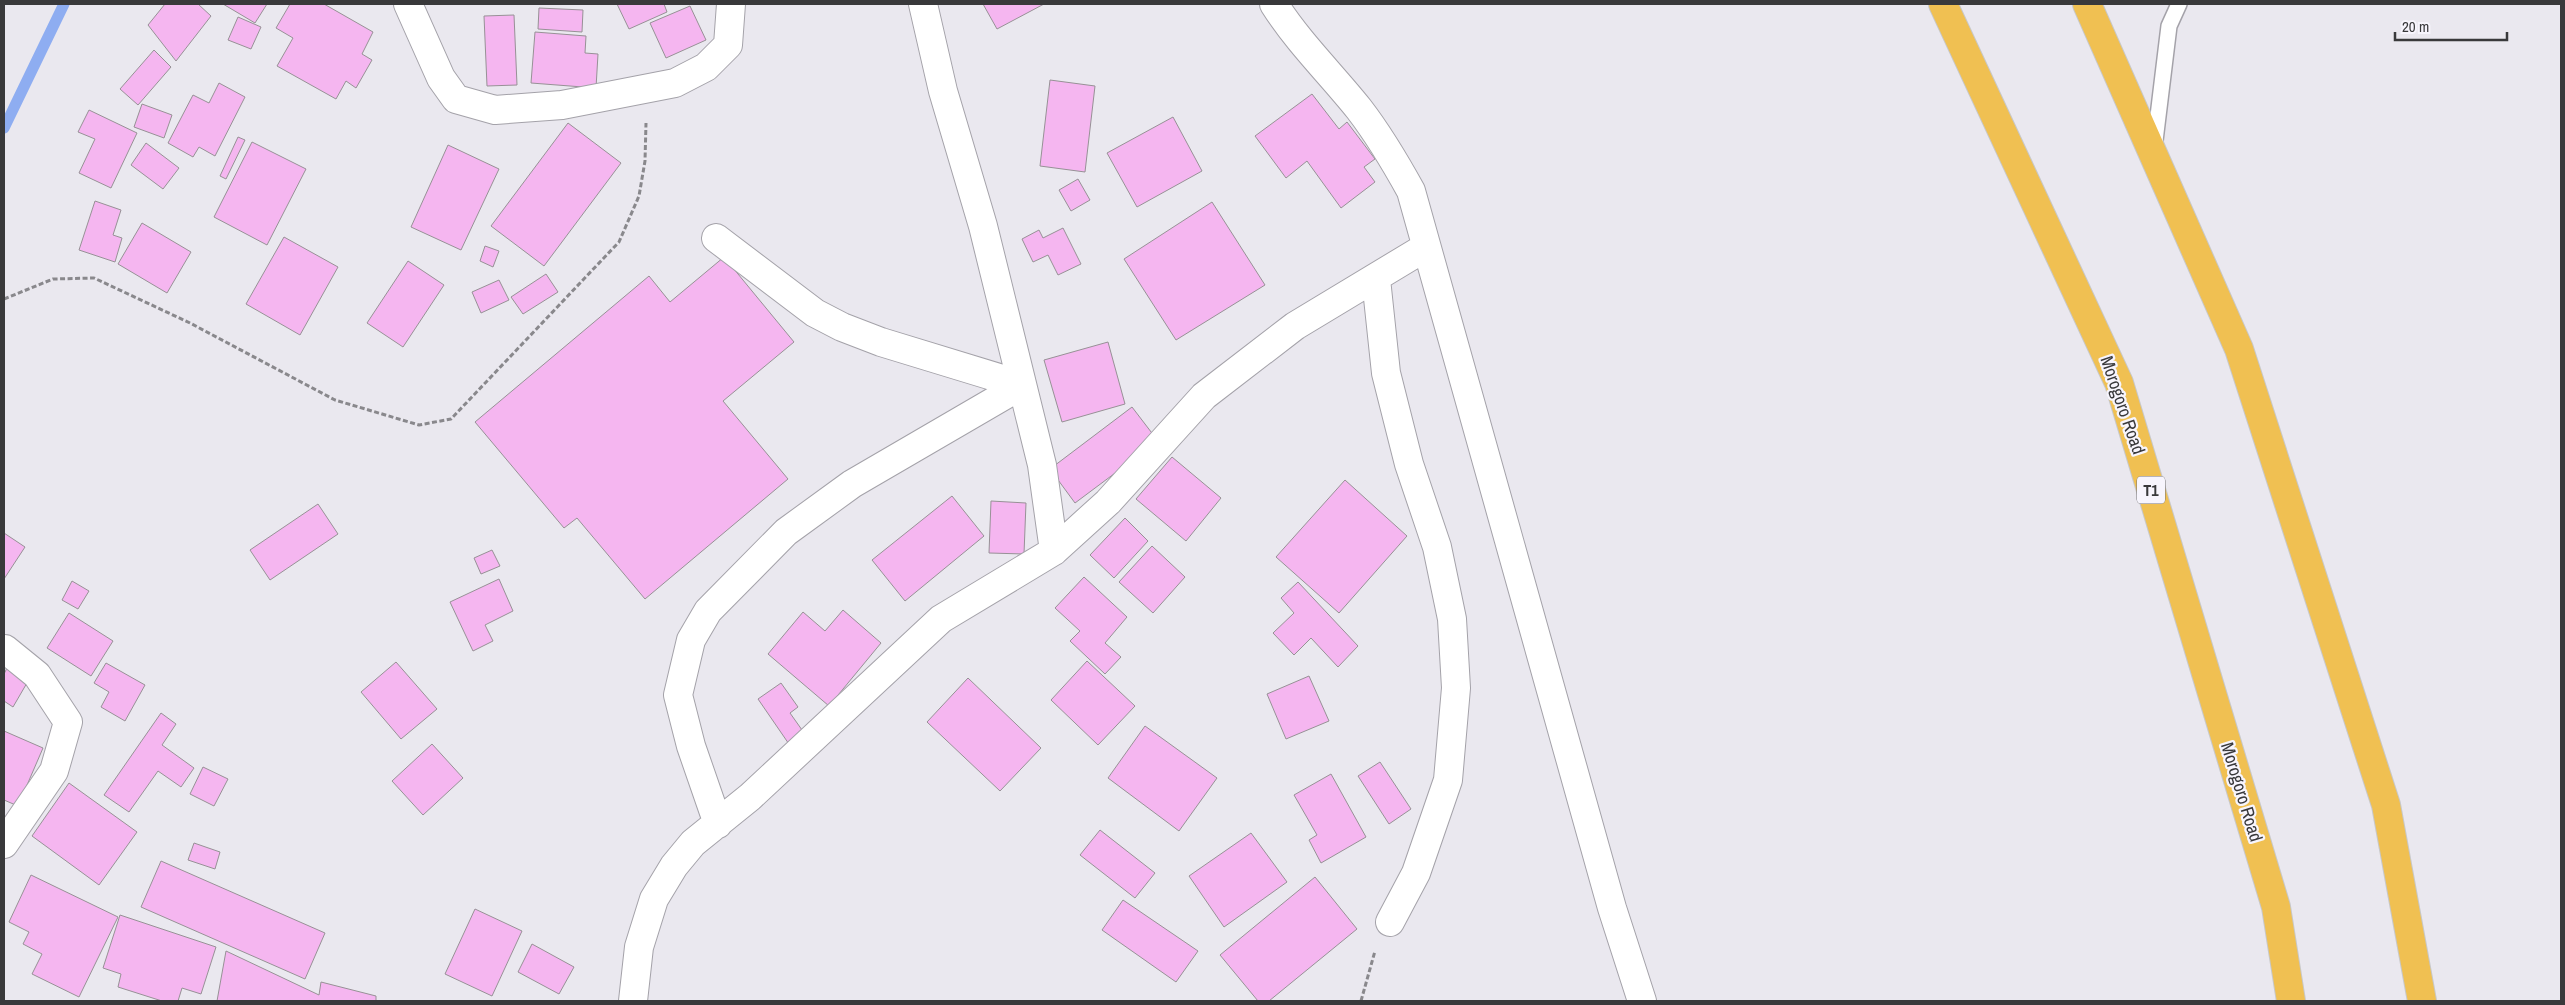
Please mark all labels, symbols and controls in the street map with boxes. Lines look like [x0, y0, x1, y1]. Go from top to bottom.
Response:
scale bar [2395, 10, 2508, 42]
text: 20 m [2402, 16, 2429, 37]
street label: Morogoro Road [2094, 352, 2152, 458]
road number: T1 [2137, 476, 2165, 504]
street label: Morogoro Road [2215, 739, 2269, 845]

